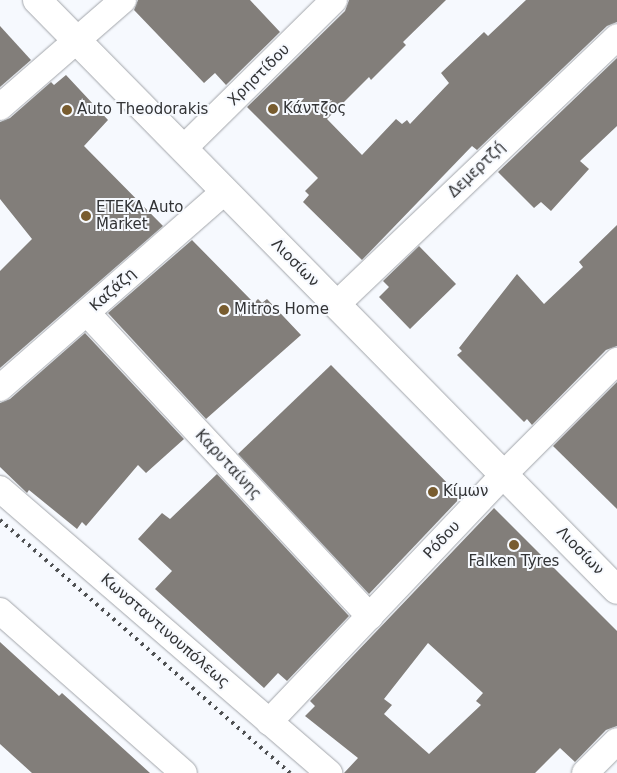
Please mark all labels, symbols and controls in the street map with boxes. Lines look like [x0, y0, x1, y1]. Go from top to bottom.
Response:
street label: Χρηστίδου [224, 40, 294, 110]
place label: Κάντζος [283, 100, 346, 118]
place label: Auto Theodorakis [77, 101, 208, 119]
marker: Κάντζος [267, 103, 279, 115]
marker: Auto Theodorakis [61, 104, 73, 116]
street label: Δεμερτζή [445, 138, 509, 202]
place label: ETEKA Auto Market [96, 198, 184, 233]
marker: ETEKA Auto Market [80, 210, 92, 222]
street label: Λιοσίων [267, 235, 323, 291]
street label: Καζάζη [86, 265, 140, 315]
place label: Mitros Home [234, 301, 329, 319]
marker: Mitros Home [218, 304, 230, 316]
street label: Καρυταίνης [191, 426, 265, 504]
place label: Κίμων [443, 483, 488, 501]
marker: Κίμων [427, 486, 439, 498]
street label: Ρόδου [420, 517, 464, 563]
street label: Λιοσίων [553, 523, 607, 579]
marker: Falken Tyres [508, 539, 520, 551]
place label: Falken Tyres [469, 553, 559, 571]
street label: Κωνσταντινουπόλεως [97, 570, 233, 692]

